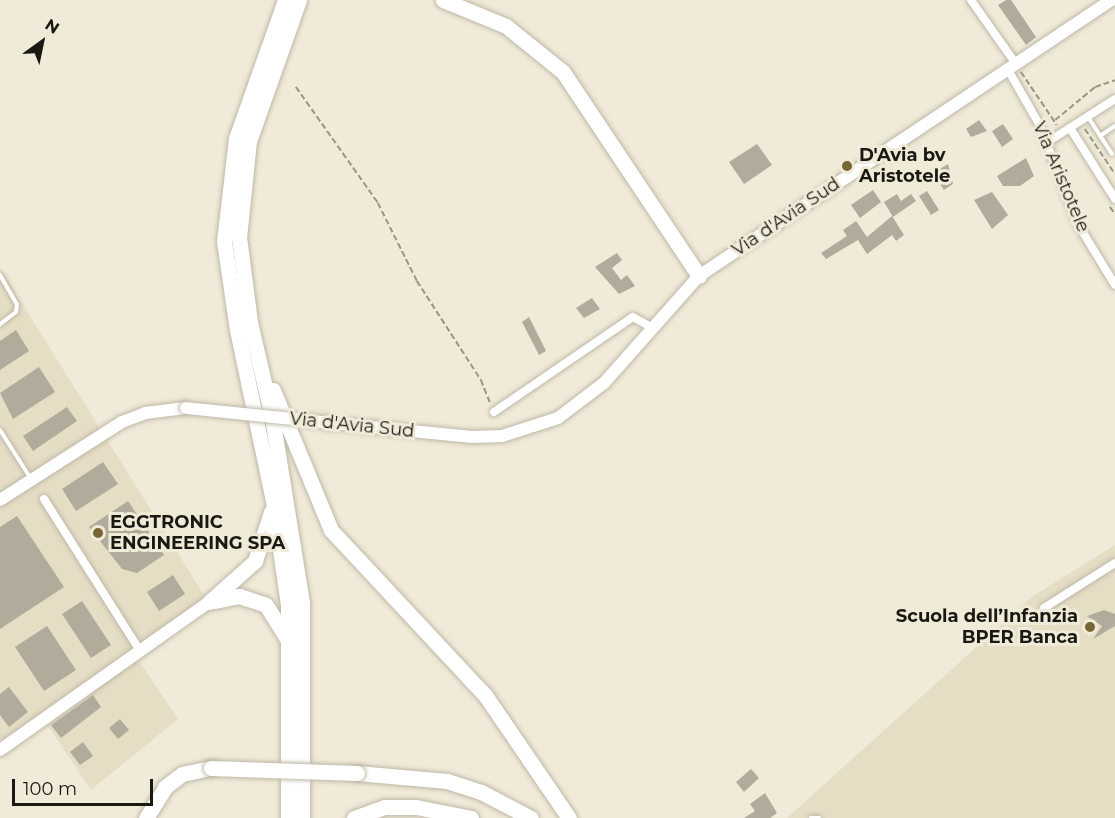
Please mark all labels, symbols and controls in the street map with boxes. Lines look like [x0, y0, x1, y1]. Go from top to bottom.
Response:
north arrow [12, 12, 72, 72]
text: N [41, 15, 63, 38]
street label: Via Aristotele [1028, 119, 1094, 235]
place label: D'Avia bv Aristotele [859, 145, 950, 188]
marker: D'Avia bv Aristotele [840, 159, 854, 173]
street label: Via d'Avia Sud [728, 173, 844, 261]
street label: Via d'Avia Sud [289, 408, 415, 442]
place label: EGGTRONIC ENGINEERING SPA [110, 512, 285, 554]
marker: EGGTRONIC ENGINEERING SPA [91, 526, 105, 540]
place label: Scuola dell’Infanzia BPER Banca [896, 606, 1078, 648]
marker: Scuola dell’Infanzia BPER Banca [1083, 620, 1097, 634]
scale bar [15, 767, 156, 805]
text: 100 m [23, 778, 77, 800]

